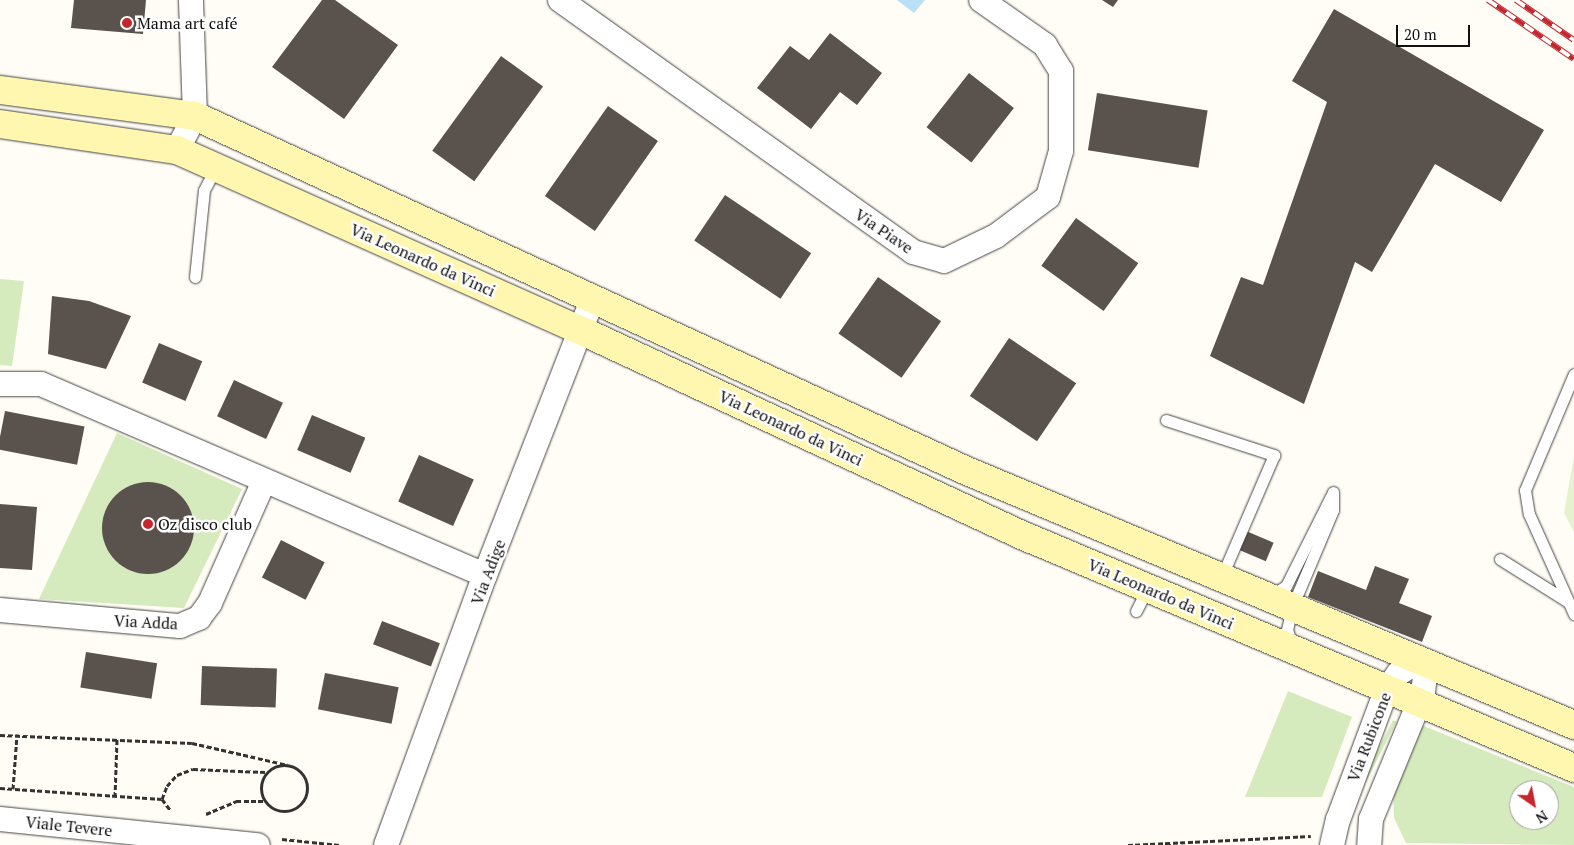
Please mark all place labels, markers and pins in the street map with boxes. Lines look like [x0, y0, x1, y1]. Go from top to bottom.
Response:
place label: Mama art café [137, 13, 238, 33]
marker: Mama art café [121, 17, 133, 29]
place label: Oz disco club [158, 514, 252, 534]
marker: Oz disco club [142, 518, 154, 530]

